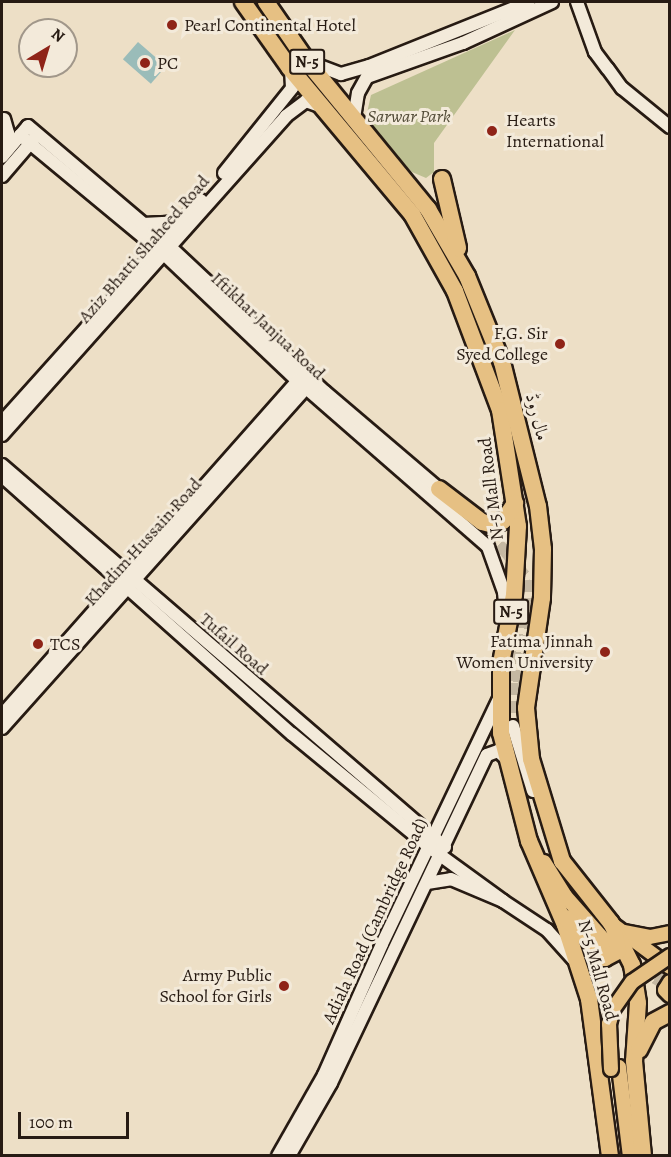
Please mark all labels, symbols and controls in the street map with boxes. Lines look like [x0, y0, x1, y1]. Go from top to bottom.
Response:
place label: Pearl Continental Hotel [184, 14, 356, 36]
north arrow [18, 18, 78, 78]
marker: Pearl Continental Hotel [165, 18, 179, 32]
text: N [46, 23, 69, 48]
road number: N-5 [289, 49, 325, 75]
place label: PC [157, 52, 178, 74]
marker: PC [138, 56, 152, 70]
park label: Sarwar Park [367, 105, 451, 127]
place label: Hearts International [506, 110, 604, 152]
marker: Hearts International [483, 122, 501, 140]
street label: Aziz Bhatti Shaheed Road [74, 171, 214, 327]
street label: Iftikhar Janjua Road [207, 268, 329, 384]
place label: F.G. Sir Syed College [456, 323, 548, 366]
marker: F.G. Sir Syed College [553, 337, 567, 351]
street label: مال روڈ [521, 391, 553, 443]
street label: N-5 Mall Road [474, 436, 508, 542]
street label: Khadim Hussain Road [80, 474, 206, 610]
road number: N-5 [493, 599, 529, 625]
street label: Tufail Road [195, 608, 273, 680]
place label: Fatima Jinnah Women University [456, 631, 593, 674]
place label: TCS [50, 633, 80, 655]
marker: TCS [31, 637, 45, 651]
marker: Fatima Jinnah Women University [598, 645, 612, 659]
street label: Adiala Road (Cambridge Road) [318, 815, 432, 1027]
street label: N-5 Mall Road [573, 917, 623, 1023]
place label: Army Public School for Girls [159, 965, 272, 1008]
marker: Army Public School for Girls [277, 979, 291, 993]
scale bar [21, 1100, 132, 1138]
text: 100 m [29, 1110, 73, 1134]

